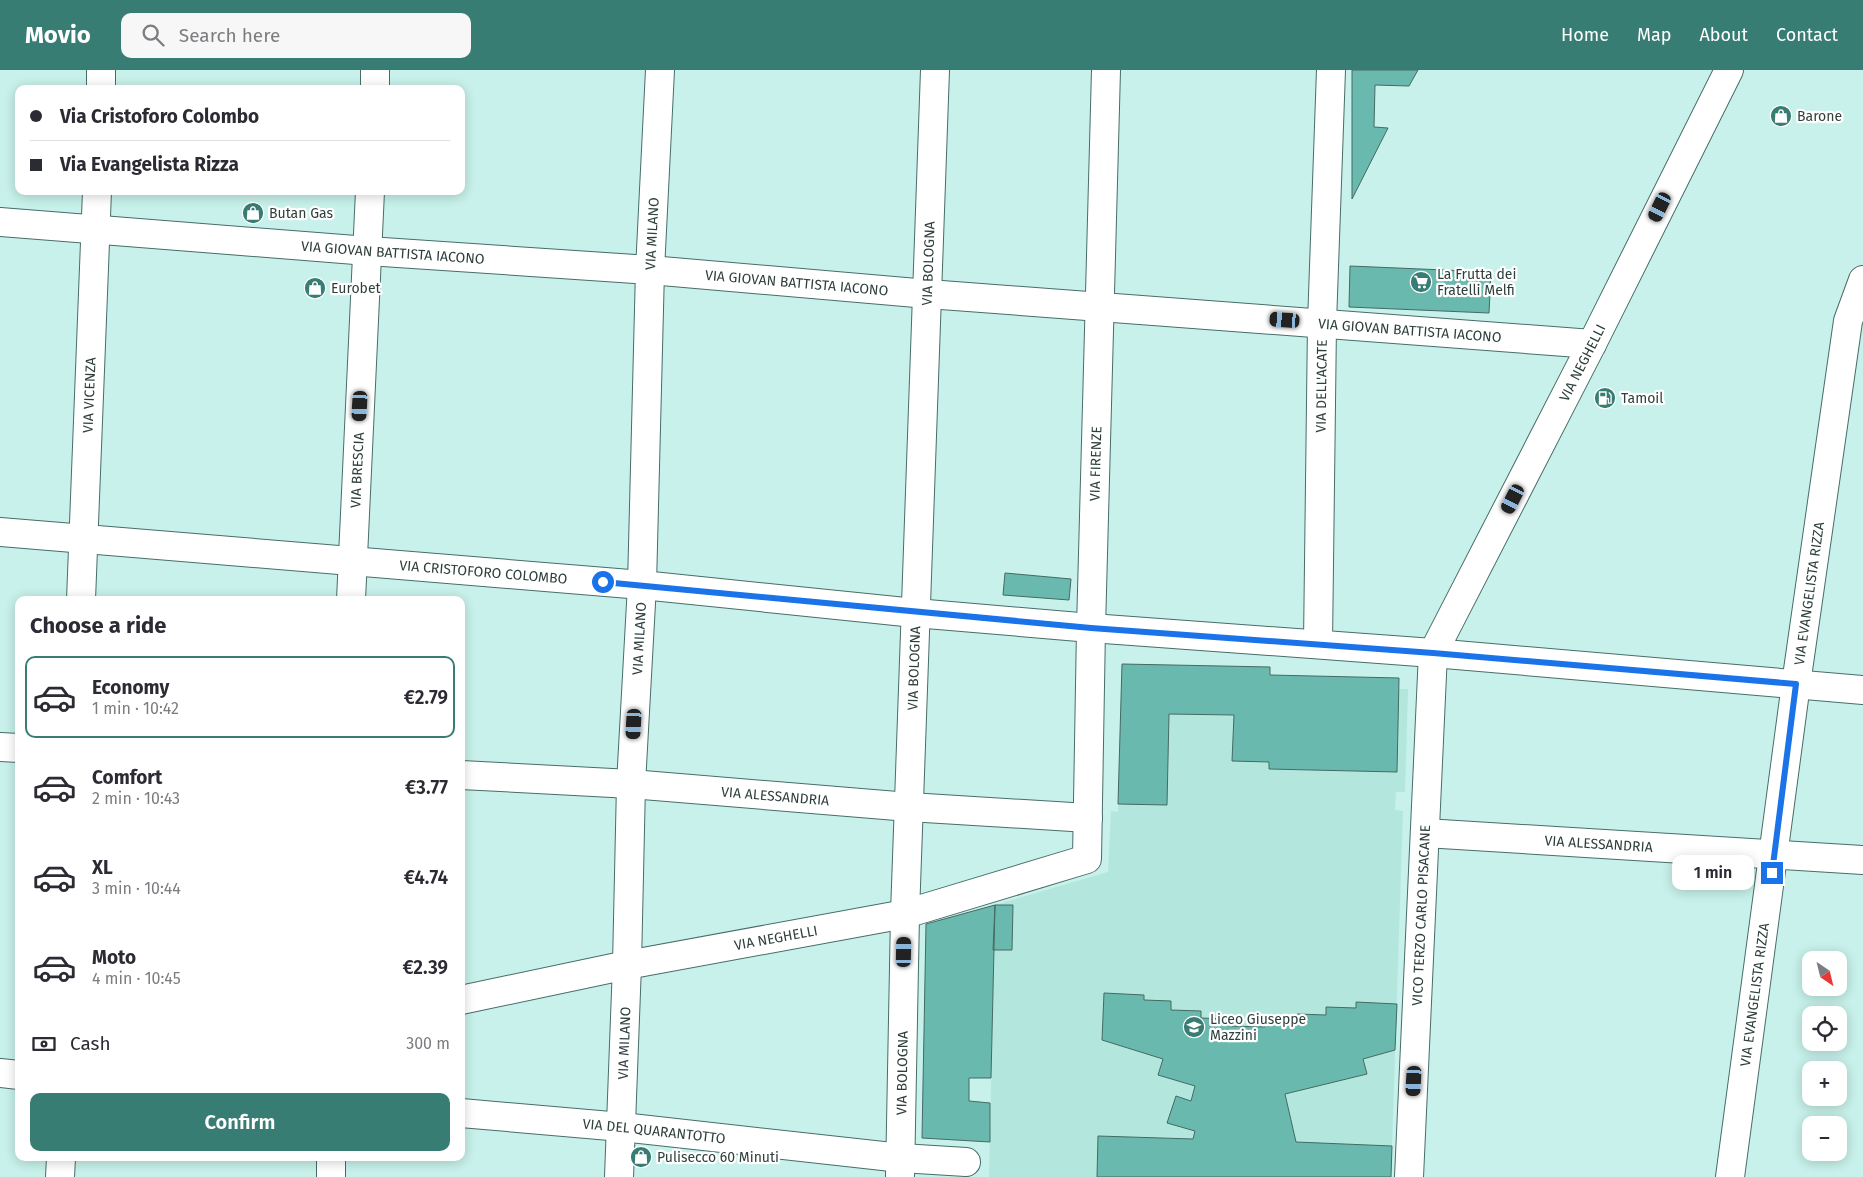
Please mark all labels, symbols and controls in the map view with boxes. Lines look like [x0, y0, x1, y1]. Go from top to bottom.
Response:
search box [121, 13, 471, 58]
text: Movio [25, 21, 91, 49]
icon: search [139, 21, 167, 49]
text: Search here [179, 24, 280, 47]
text: Home [1561, 24, 1609, 46]
text: Map [1637, 24, 1671, 46]
text: About [1699, 24, 1748, 46]
text: Contact [1776, 24, 1838, 46]
shop icon: Barone [1769, 104, 1793, 128]
text: Via Cristoforo Colombo [60, 105, 259, 128]
place label: Barone [1797, 108, 1842, 125]
text: Via Evangelista Rizza [60, 153, 239, 176]
car [1646, 190, 1673, 224]
street label: VIA MILANO [642, 197, 662, 271]
shop icon: Butan Gas [241, 201, 265, 225]
place label: Butan Gas [269, 205, 333, 222]
street label: VIA BOLOGNA [918, 221, 938, 306]
street label: VIA GIOVAN BATTISTA IACONO [300, 237, 485, 267]
street label: VIA GIOVAN BATTISTA IACONO [704, 266, 889, 299]
place label: La Frutta dei Fratelli Melfi [1437, 266, 1516, 299]
supermarket icon: La Frutta dei Fratelli Melfi [1409, 270, 1433, 294]
shop icon: Eurobet [303, 276, 327, 300]
place label: Eurobet [331, 280, 382, 297]
car [1269, 311, 1300, 329]
street label: VIA GIOVAN BATTISTA IACONO [1318, 315, 1502, 346]
street label: VIA NEGHELLI [1555, 321, 1609, 404]
street label: VIA DELL'ACATE [1312, 339, 1330, 433]
street label: VIA VICENZA [79, 357, 99, 433]
fuel station icon: Tamoil [1593, 386, 1617, 410]
place label: Tamoil [1621, 390, 1663, 407]
car [351, 391, 368, 421]
street label: VIA FIRENZE [1086, 426, 1105, 501]
street label: VIA BRESCIA [347, 432, 367, 508]
car [1499, 482, 1526, 516]
street label: VIA EVANGELISTA RIZZA [1790, 521, 1828, 666]
street label: VIA CRISTOFORO COLOMBO [399, 557, 568, 587]
route start [592, 571, 614, 593]
street label: VIA MILANO [629, 601, 650, 675]
text: Choose a ride [30, 612, 166, 639]
street label: VIA BOLOGNA [904, 626, 924, 711]
icon: car [32, 675, 77, 720]
text: Economy [92, 676, 169, 699]
text: €2.79 [404, 686, 448, 709]
text: 1 min · 10:42 [92, 699, 179, 718]
car [625, 709, 642, 739]
icon: car [32, 765, 77, 810]
text: Comfort [92, 766, 162, 789]
text: €3.77 [405, 776, 448, 799]
street label: VIA ALESSANDRIA [721, 783, 830, 809]
text: 2 min · 10:43 [92, 789, 180, 808]
street label: VICO TERZO CARLO PISACANE [1408, 824, 1434, 1006]
street label: VIA ALESSANDRIA [1544, 832, 1653, 856]
icon: car [32, 855, 77, 900]
text: XL [92, 856, 113, 879]
callout: 1 min [1672, 856, 1754, 890]
route end [1761, 862, 1783, 884]
text: 1 min [1694, 863, 1732, 882]
text: €4.74 [404, 866, 448, 889]
text: 3 min · 10:44 [92, 879, 181, 898]
street label: VIA NEGHELLI [733, 922, 819, 954]
street label: VIA EVANGELISTA RIZZA [1736, 922, 1772, 1067]
car [896, 937, 911, 967]
icon: car [32, 945, 77, 990]
text: Moto [92, 946, 136, 969]
north arrow [1802, 951, 1848, 996]
map controls [1802, 951, 1847, 1161]
text: €2.39 [402, 956, 448, 979]
text: 4 min · 10:45 [92, 969, 181, 988]
street label: VIA MILANO [614, 1006, 634, 1080]
button: locate [1802, 1006, 1847, 1051]
place label: Liceo Giuseppe Mazzini [1210, 1011, 1306, 1044]
school or university icon: Liceo Giuseppe Mazzini [1182, 1015, 1206, 1039]
icon: cash [30, 1030, 58, 1058]
street label: VIA BOLOGNA [893, 1031, 911, 1115]
text: Cash [70, 1032, 111, 1055]
text: 300 m [406, 1034, 450, 1053]
button: + [1802, 1061, 1847, 1106]
car [1405, 1066, 1422, 1096]
button: Confirm [30, 1093, 450, 1151]
street label: VIA DEL QUARANTOTTO [582, 1115, 726, 1147]
button: − [1802, 1116, 1847, 1161]
shop icon: Pulisecco 60 Minuti [629, 1145, 653, 1169]
place label: Pulisecco 60 Minuti [657, 1149, 779, 1166]

